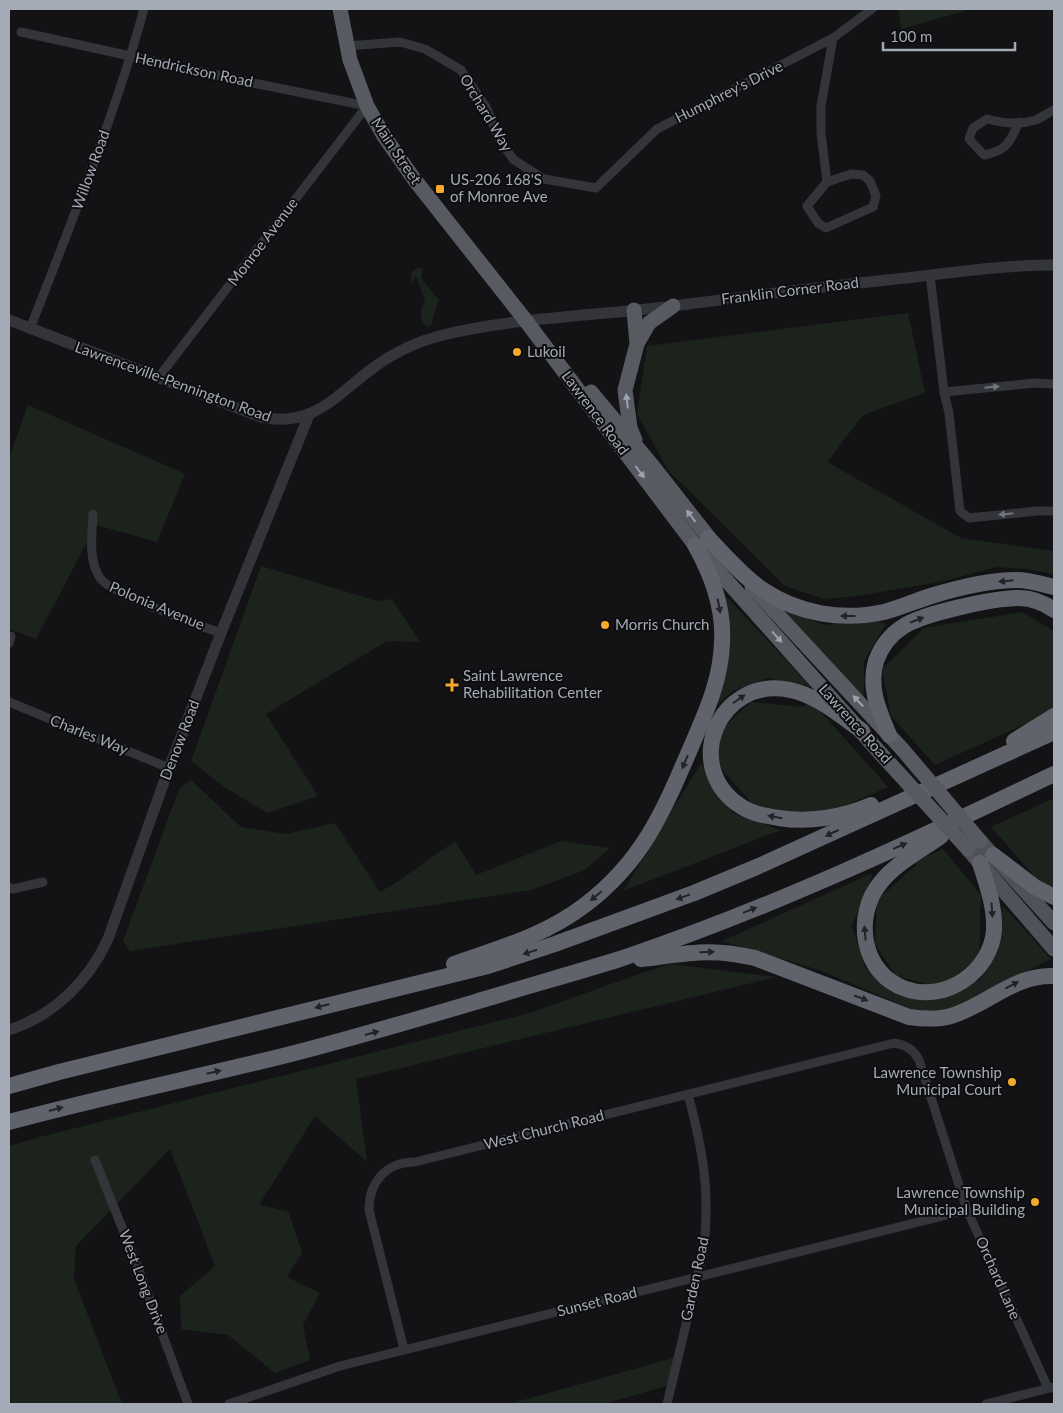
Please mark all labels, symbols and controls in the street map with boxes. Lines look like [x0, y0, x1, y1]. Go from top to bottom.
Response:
scale bar [883, 20, 1016, 52]
text: 100 m [890, 27, 932, 45]
street label: Hendrickson Road [134, 48, 255, 90]
street label: Humphrey's Drive [672, 56, 785, 126]
street label: Orchard Way [457, 71, 517, 155]
street label: Main Street [368, 114, 426, 188]
street label: Willow Road [67, 128, 113, 212]
place label: US-206 168'S of Monroe Ave [450, 170, 548, 205]
marker: US-206 168'S of Monroe Ave [434, 183, 446, 195]
street label: Monroe Avenue [223, 194, 301, 289]
street label: Franklin Corner Road [720, 273, 860, 307]
street label: Lawrenceville-Pennington Road [73, 337, 274, 425]
place label: Lukoil [527, 342, 565, 360]
marker: Lukoil [511, 346, 523, 358]
street label: Lawrence Road [558, 367, 633, 458]
one-way arrow [984, 383, 1000, 391]
one-way arrow [623, 393, 631, 409]
one-way arrow [635, 465, 645, 479]
one-way arrow [685, 510, 696, 523]
one-way arrow [997, 511, 1013, 519]
street label: Polonia Avenue [107, 577, 208, 633]
one-way arrow [998, 578, 1014, 586]
one-way arrow [715, 599, 723, 614]
one-way arrow [840, 612, 856, 620]
place label: Morris Church [615, 615, 710, 633]
one-way arrow [910, 616, 924, 624]
marker: Morris Church [599, 619, 611, 631]
one-way arrow [771, 631, 783, 643]
place label: Saint Lawrence Rehabilitation Center [463, 666, 603, 701]
marker: Saint Lawrence Rehabilitation Center [445, 678, 459, 692]
street label: Lawrence Road [815, 680, 896, 767]
one-way arrow [732, 694, 746, 704]
one-way arrow [853, 695, 864, 708]
street label: Denow Road [156, 697, 203, 782]
street label: Charles Way [48, 710, 131, 758]
one-way arrow [680, 755, 688, 769]
one-way arrow [766, 813, 782, 821]
one-way arrow [825, 829, 839, 837]
one-way arrow [893, 842, 907, 850]
one-way arrow [590, 890, 603, 901]
one-way arrow [675, 894, 690, 901]
one-way arrow [989, 902, 997, 918]
one-way arrow [743, 906, 758, 913]
one-way arrow [861, 925, 869, 941]
one-way arrow [699, 947, 715, 955]
one-way arrow [522, 949, 537, 956]
one-way arrow [1006, 981, 1019, 990]
one-way arrow [854, 994, 869, 1002]
one-way arrow [314, 1003, 329, 1011]
one-way arrow [364, 1029, 379, 1037]
place label: Lawrence Township Municipal Court [873, 1063, 1003, 1098]
one-way arrow [206, 1068, 221, 1076]
marker: Lawrence Township Municipal Court [1006, 1076, 1018, 1088]
one-way arrow [48, 1105, 63, 1113]
street label: West Church Road [482, 1105, 606, 1153]
place label: Lawrence Township Municipal Building [896, 1183, 1025, 1218]
marker: Lawrence Township Municipal Building [1029, 1196, 1041, 1208]
street label: West Long Drive [116, 1227, 172, 1336]
street label: Orchard Lane [973, 1233, 1025, 1322]
street label: Garden Road [676, 1235, 712, 1322]
street label: Sunset Road [555, 1282, 639, 1320]

